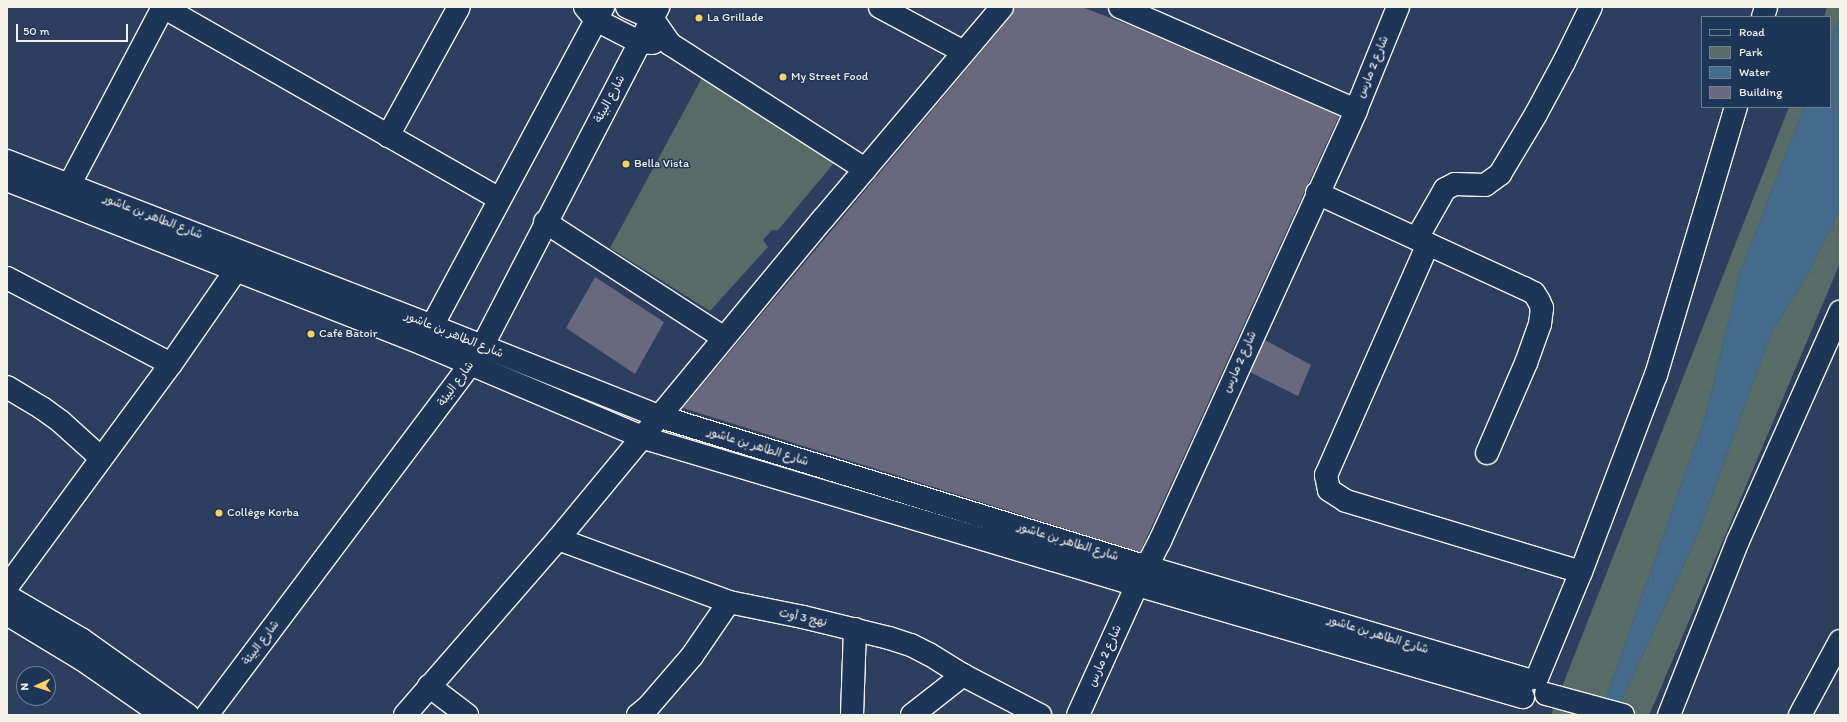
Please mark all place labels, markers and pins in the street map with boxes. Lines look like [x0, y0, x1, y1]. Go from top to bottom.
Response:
place label: La Grillade [707, 11, 763, 25]
marker: La Grillade [694, 13, 704, 23]
place label: My Street Food [791, 70, 868, 84]
marker: My Street Food [778, 72, 788, 82]
place label: Bella Vista [634, 157, 689, 171]
marker: Bella Vista [621, 159, 631, 169]
place label: Café Batoir [319, 327, 378, 341]
marker: Café Batoir [306, 329, 316, 339]
place label: Collège Korba [227, 506, 299, 520]
marker: Collège Korba [214, 508, 224, 518]

